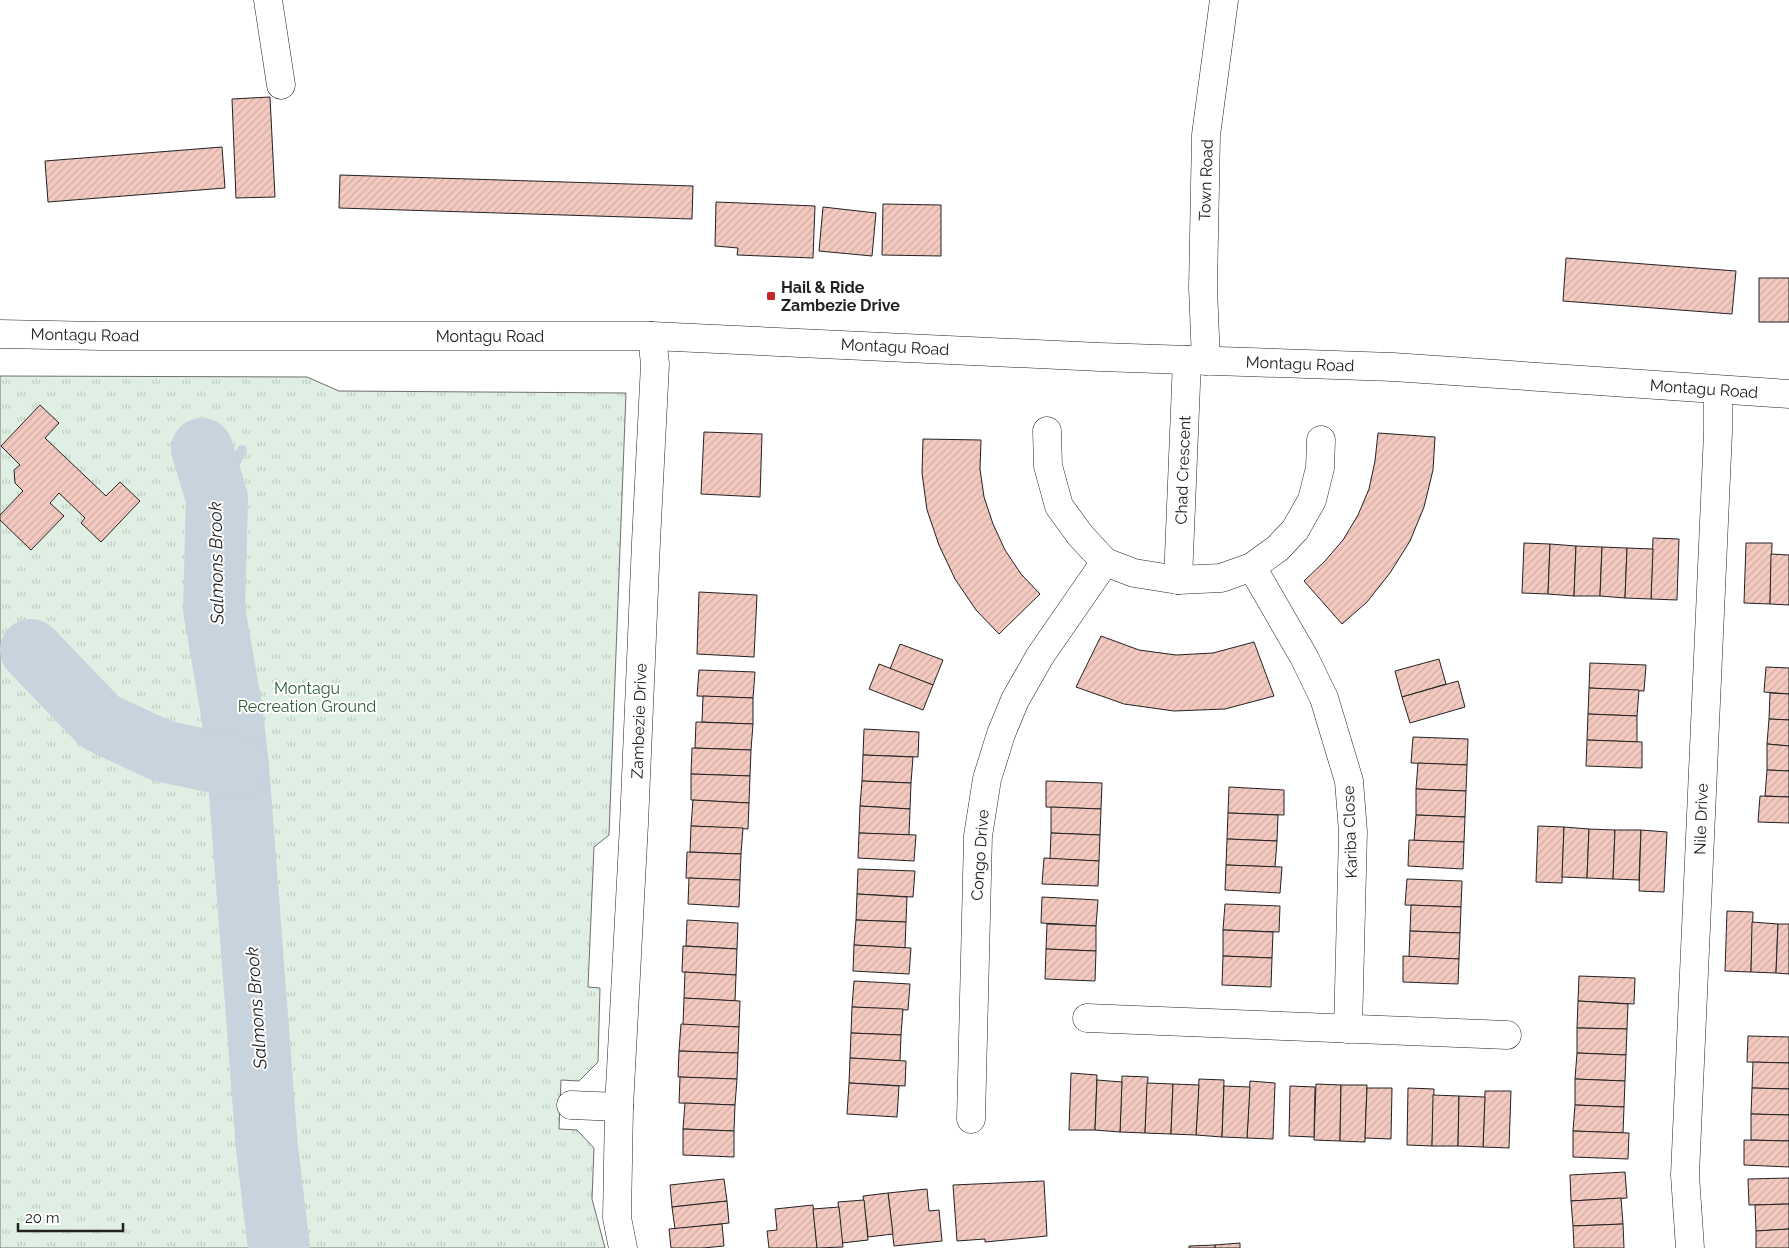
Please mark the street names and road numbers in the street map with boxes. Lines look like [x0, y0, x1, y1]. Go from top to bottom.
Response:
street label: Town Road [1195, 139, 1217, 221]
street label: Montagu Road [31, 325, 139, 345]
street label: Montagu Road [436, 327, 544, 346]
street label: Montagu Road [840, 335, 950, 359]
street label: Montagu Road [1245, 353, 1355, 375]
street label: Montagu Road [1649, 376, 1759, 402]
street label: Chad Crescent [1172, 414, 1194, 525]
street label: Zambezie Drive [627, 663, 651, 779]
street label: Nile Drive [1690, 783, 1712, 855]
street label: Kariba Close [1339, 785, 1361, 879]
street label: Congo Drive [967, 809, 993, 901]

